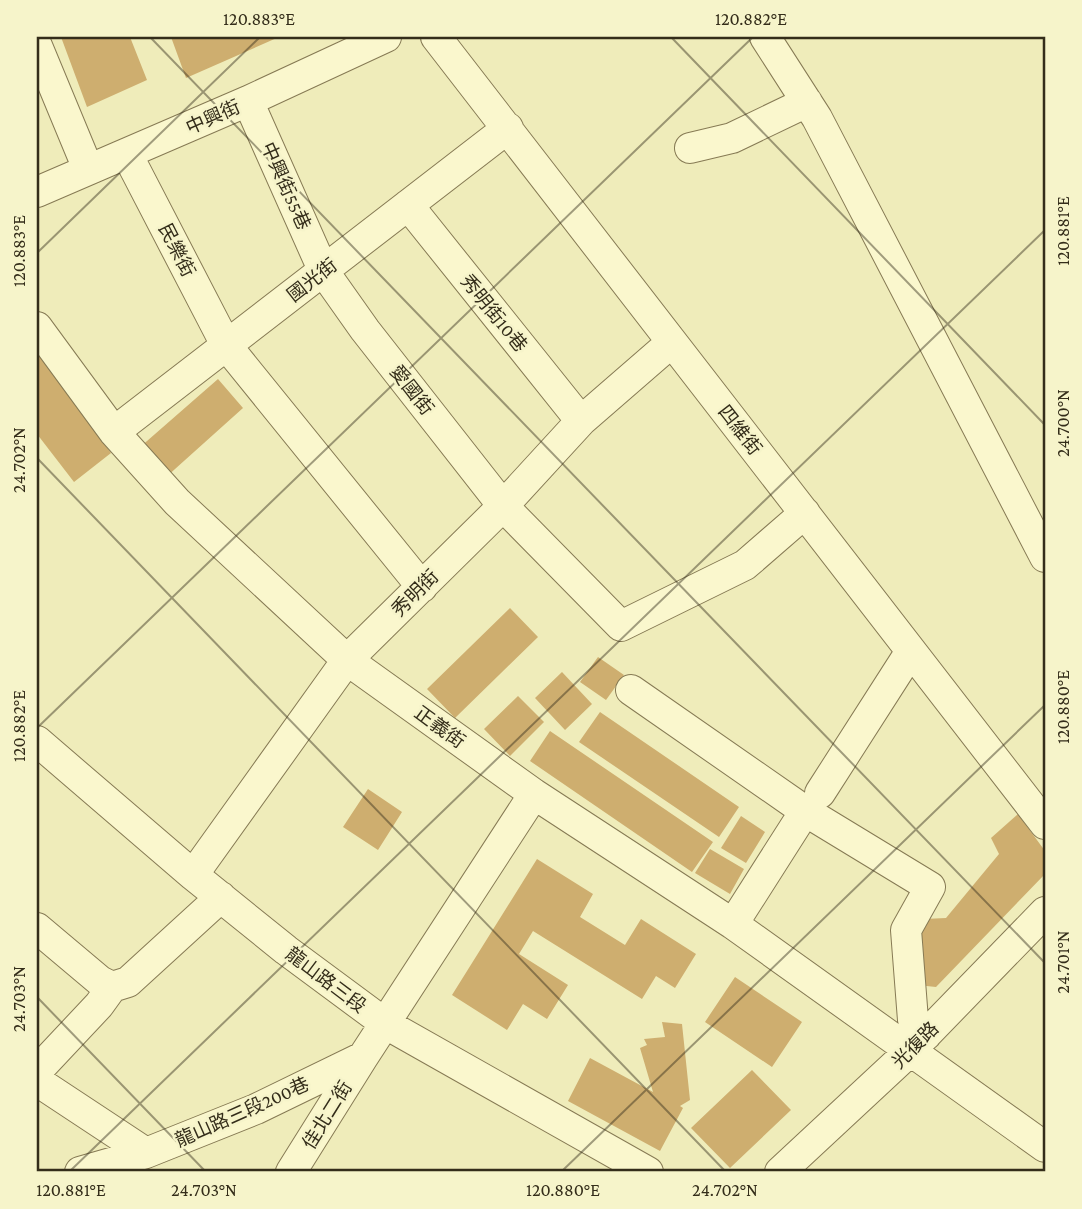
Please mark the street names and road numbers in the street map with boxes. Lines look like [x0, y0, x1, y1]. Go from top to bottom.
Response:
street label: 中興街 [183, 96, 243, 138]
street label: 中興街55巷 [257, 139, 315, 233]
street label: 民樂街 [155, 220, 199, 280]
street label: 國光街 [283, 254, 341, 306]
street label: 秀明街10巷 [457, 270, 531, 356]
street label: 愛國街 [386, 361, 438, 419]
street label: 四維街 [714, 401, 766, 459]
street label: 秀明街 [387, 565, 443, 621]
street label: 正義街 [411, 702, 469, 752]
street label: 龍山路三段 [282, 943, 370, 1017]
street label: 光復路 [887, 1017, 943, 1073]
street label: 龍山路三段200巷 [172, 1073, 312, 1151]
street label: 佳北二街 [298, 1077, 356, 1153]

